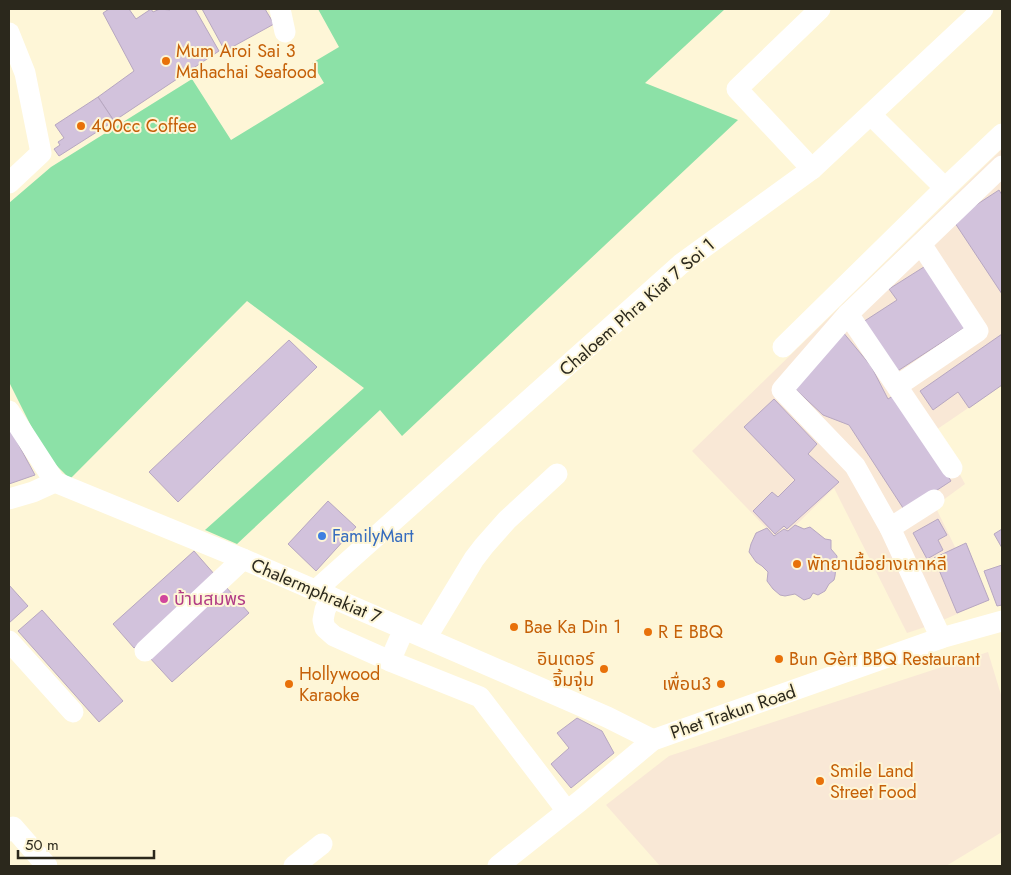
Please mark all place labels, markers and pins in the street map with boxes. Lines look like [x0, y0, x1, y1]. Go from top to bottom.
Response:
place label: Mum Aroi Sai 3 Mahachai Seafood [176, 38, 317, 85]
marker: Mum Aroi Sai 3 Mahachai Seafood [160, 55, 172, 67]
place label: 400cc Coffee [91, 113, 197, 139]
marker: 400cc Coffee [75, 120, 87, 132]
place label: FamilyMart [332, 523, 414, 549]
marker: FamilyMart [316, 530, 328, 542]
place label: พัทยาเนื้อย่างเกาหลี [807, 551, 947, 577]
marker: พัทยาเนื้อย่างเกาหลี [791, 558, 803, 570]
place label: บ้านสมพร [174, 586, 246, 612]
marker: บ้านสมพร [158, 593, 170, 605]
place label: Bae Ka Din 1 [524, 614, 621, 640]
place label: R E BBQ [658, 619, 724, 645]
marker: Bae Ka Din 1 [508, 621, 520, 633]
marker: R E BBQ [642, 626, 654, 638]
place label: อินเตอร์ จิ้มจุ่ม [537, 646, 595, 693]
place label: Bun Gèrt BBQ Restaurant [789, 646, 980, 672]
marker: Bun Gèrt BBQ Restaurant [773, 653, 785, 665]
place label: Hollywood Karaoke [299, 661, 380, 708]
marker: อินเตอร์ จิ้มจุ่ม [598, 663, 610, 675]
place label: เพื่อน3 [662, 671, 711, 697]
marker: Hollywood Karaoke [283, 678, 295, 690]
marker: เพื่อน3 [715, 678, 727, 690]
place label: Smile Land Street Food [830, 758, 917, 805]
marker: Smile Land Street Food [814, 775, 826, 787]

